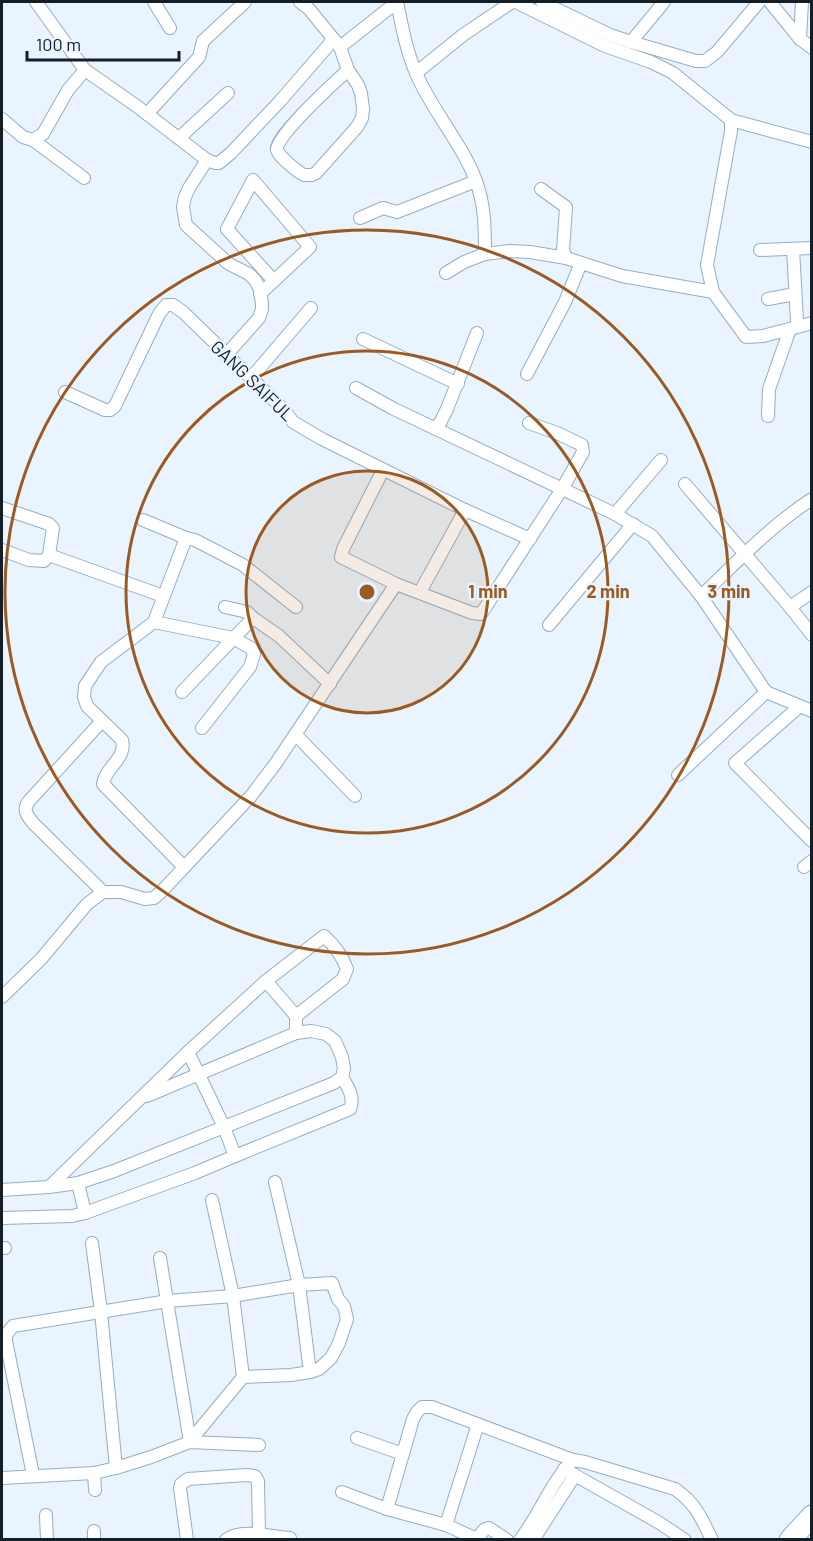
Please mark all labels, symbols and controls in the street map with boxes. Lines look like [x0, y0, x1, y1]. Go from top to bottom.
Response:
scale bar [27, 24, 178, 62]
text: 100 m [36, 33, 81, 55]
street label: GANG SAIFUL [207, 335, 299, 425]
text: 1 min [468, 580, 508, 602]
text: 2 min [586, 580, 630, 602]
text: 3 min [708, 580, 750, 602]
centre of rings [357, 582, 377, 602]

